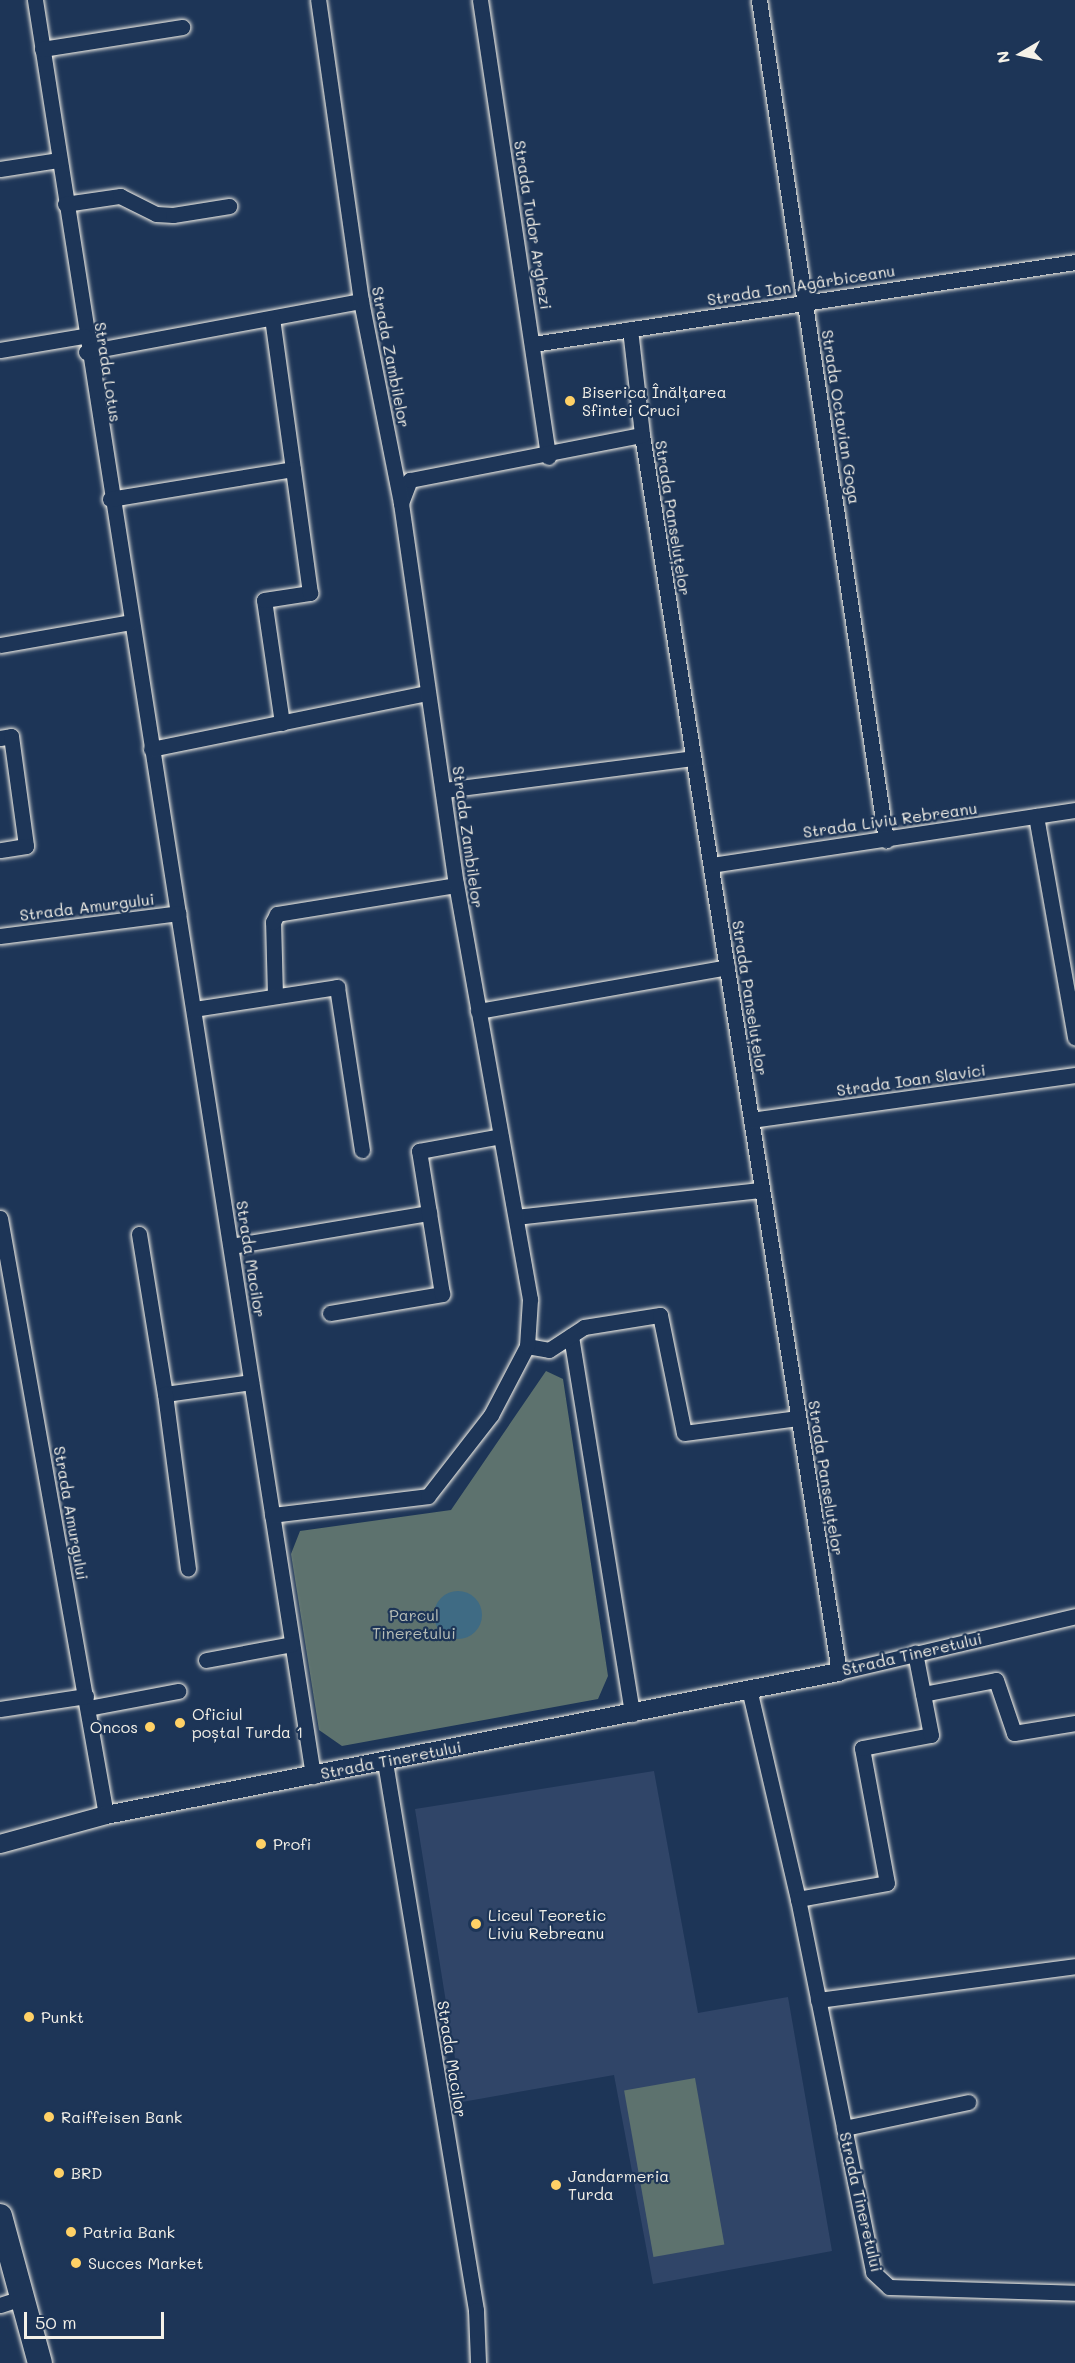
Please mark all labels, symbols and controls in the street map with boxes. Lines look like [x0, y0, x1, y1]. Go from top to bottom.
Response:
north arrow [991, 24, 1051, 84]
text: N [991, 49, 1014, 65]
street label: Strada Tudor Arghezi [510, 139, 556, 311]
street label: Strada Ion Agârbiceanu [706, 261, 896, 309]
street label: Strada Zambilelor [368, 285, 414, 429]
street label: Strada Lotus [91, 321, 125, 423]
street label: Strada Octavian Goga [818, 328, 864, 506]
place label: Biserica Înălțarea Sfintei Cruci [582, 382, 727, 420]
marker: Biserica Înălțarea Sfintei Cruci [563, 394, 577, 408]
street label: Strada Panseluțelor [651, 439, 695, 597]
street label: Strada Zambilelor [449, 765, 487, 909]
street label: Strada Liviu Rebreanu [802, 798, 978, 842]
street label: Strada Amurgului [19, 889, 155, 925]
street label: Strada Panseluțelor [728, 919, 772, 1077]
street label: Strada Ioan Slavici [835, 1060, 987, 1100]
street label: Strada Macilor [232, 1199, 270, 1319]
street label: Strada Panseluțelor [804, 1399, 848, 1557]
street label: Strada Amurgului [50, 1445, 92, 1581]
park label: Parcul Tineretului [372, 1605, 456, 1643]
street label: Strada Tineretului [840, 1629, 984, 1679]
place label: Oficiul poștal Turda 1 [192, 1704, 303, 1742]
marker: Oficiul poștal Turda 1 [173, 1716, 187, 1730]
place label: Oncos [90, 1717, 138, 1737]
marker: Oncos [143, 1720, 157, 1734]
street label: Strada Tineretului [319, 1737, 463, 1783]
place label: Profi [273, 1834, 311, 1854]
marker: Profi [254, 1837, 268, 1851]
place label: Liceul Teoretic Liviu Rebreanu [488, 1905, 606, 1943]
marker: Liceul Teoretic Liviu Rebreanu [469, 1917, 483, 1931]
street label: Strada Macilor [433, 1999, 471, 2119]
place label: Punkt [41, 2007, 84, 2027]
marker: Punkt [22, 2010, 36, 2024]
place label: Raiffeisen Bank [61, 2107, 182, 2127]
marker: Raiffeisen Bank [42, 2110, 56, 2124]
street label: Strada Tineretului [836, 2130, 886, 2274]
place label: BRD [71, 2163, 102, 2183]
marker: BRD [52, 2166, 66, 2180]
place label: Jandarmeria Turda [568, 2166, 669, 2204]
marker: Jandarmeria Turda [549, 2178, 563, 2192]
place label: Patria Bank [83, 2222, 175, 2242]
marker: Patria Bank [64, 2225, 78, 2239]
place label: Succes Market [88, 2253, 204, 2273]
marker: Succes Market [69, 2256, 83, 2270]
scale bar [27, 2300, 166, 2338]
text: 50 m [35, 2310, 77, 2334]

